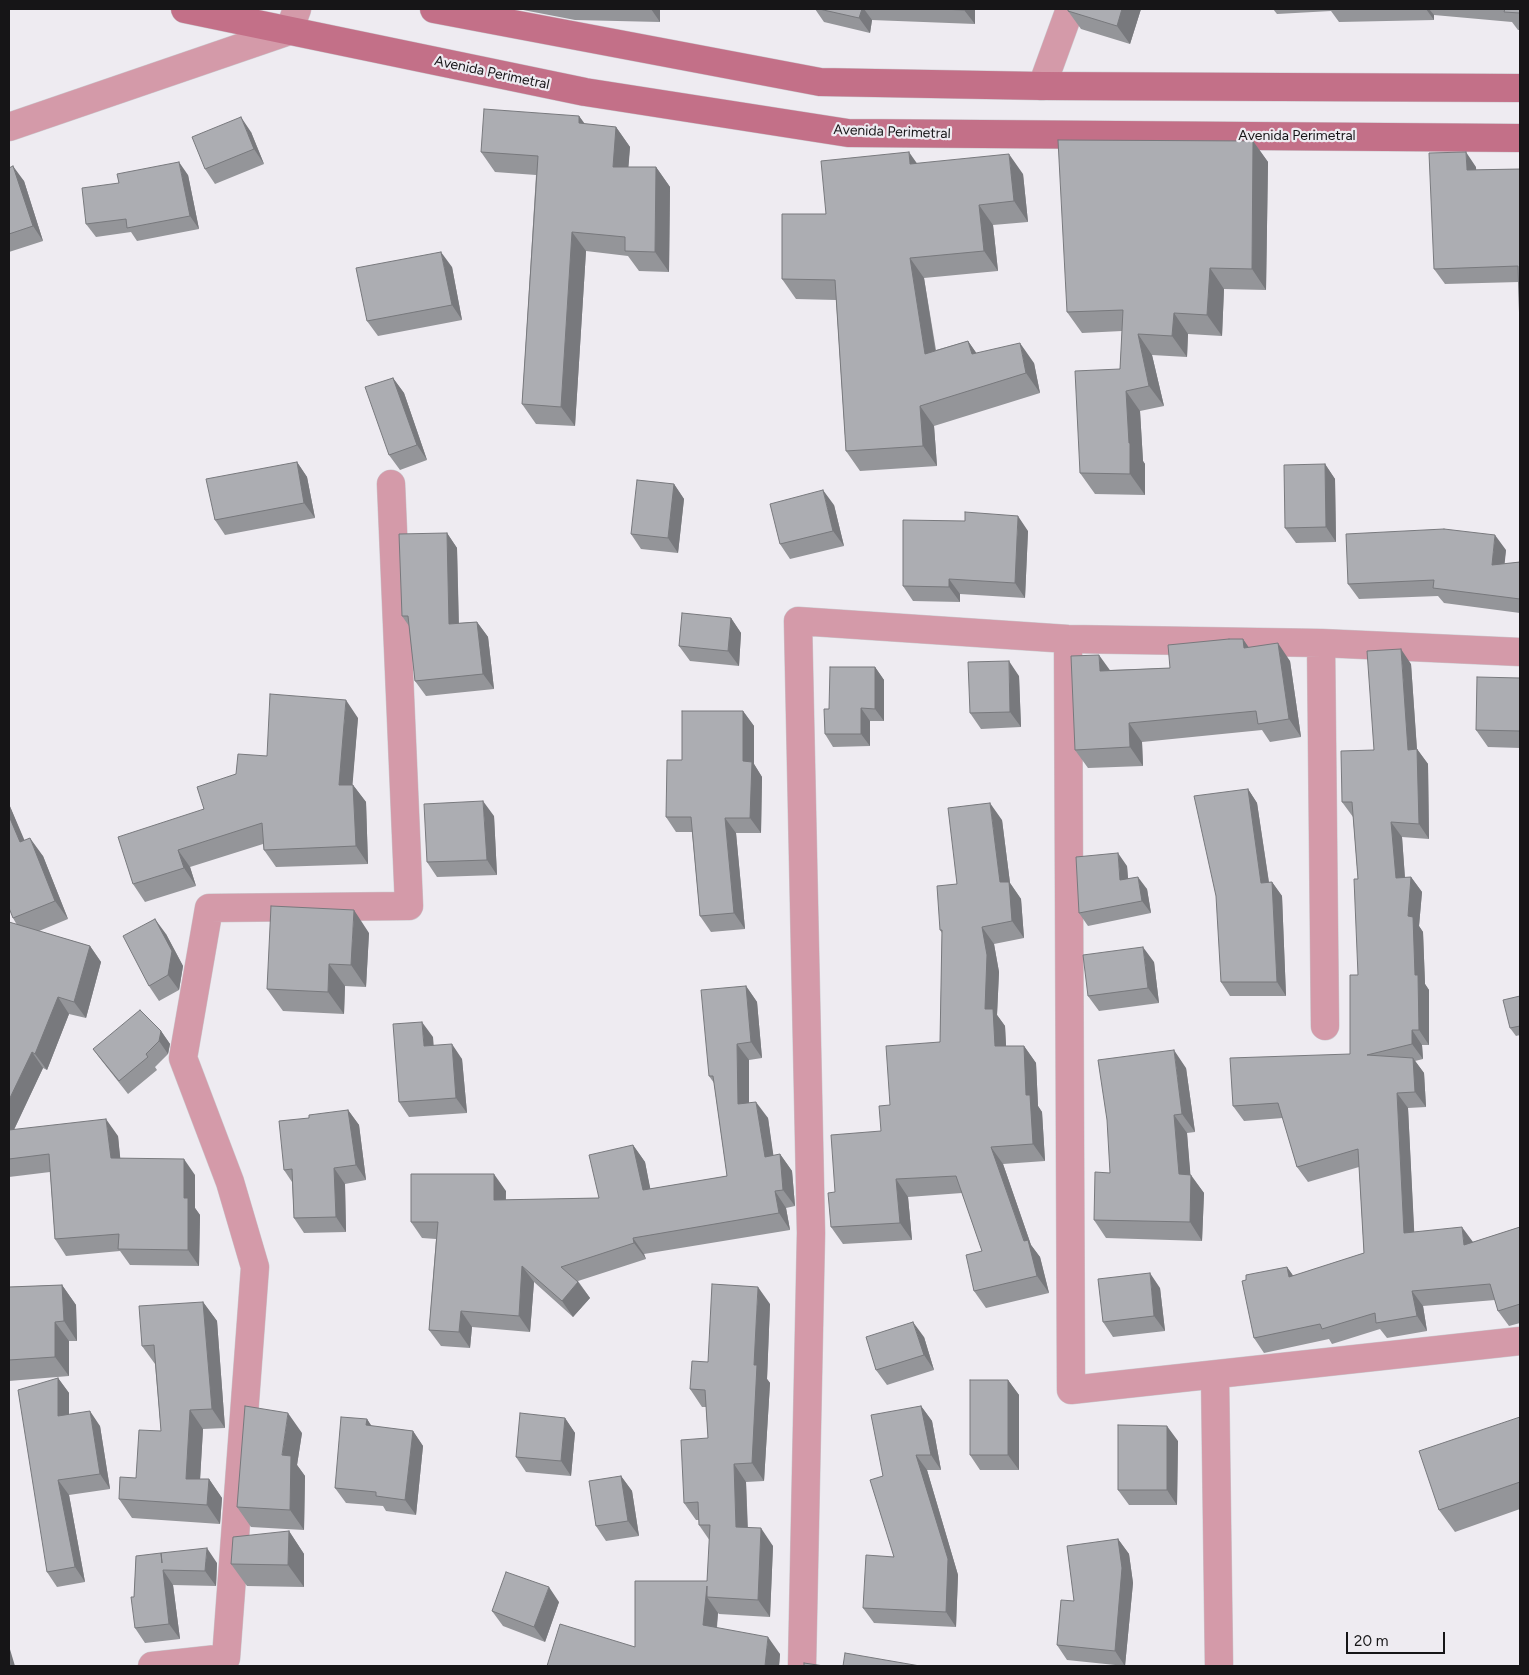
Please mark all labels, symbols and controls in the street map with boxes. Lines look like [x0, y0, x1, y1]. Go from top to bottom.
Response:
street label: Avenida Perimetral [433, 53, 551, 93]
street label: Avenida Perimetral [833, 122, 951, 142]
street label: Avenida Perimetral [1238, 128, 1356, 144]
scale bar [1349, 1622, 1448, 1654]
text: 20 m [1354, 1632, 1388, 1650]

